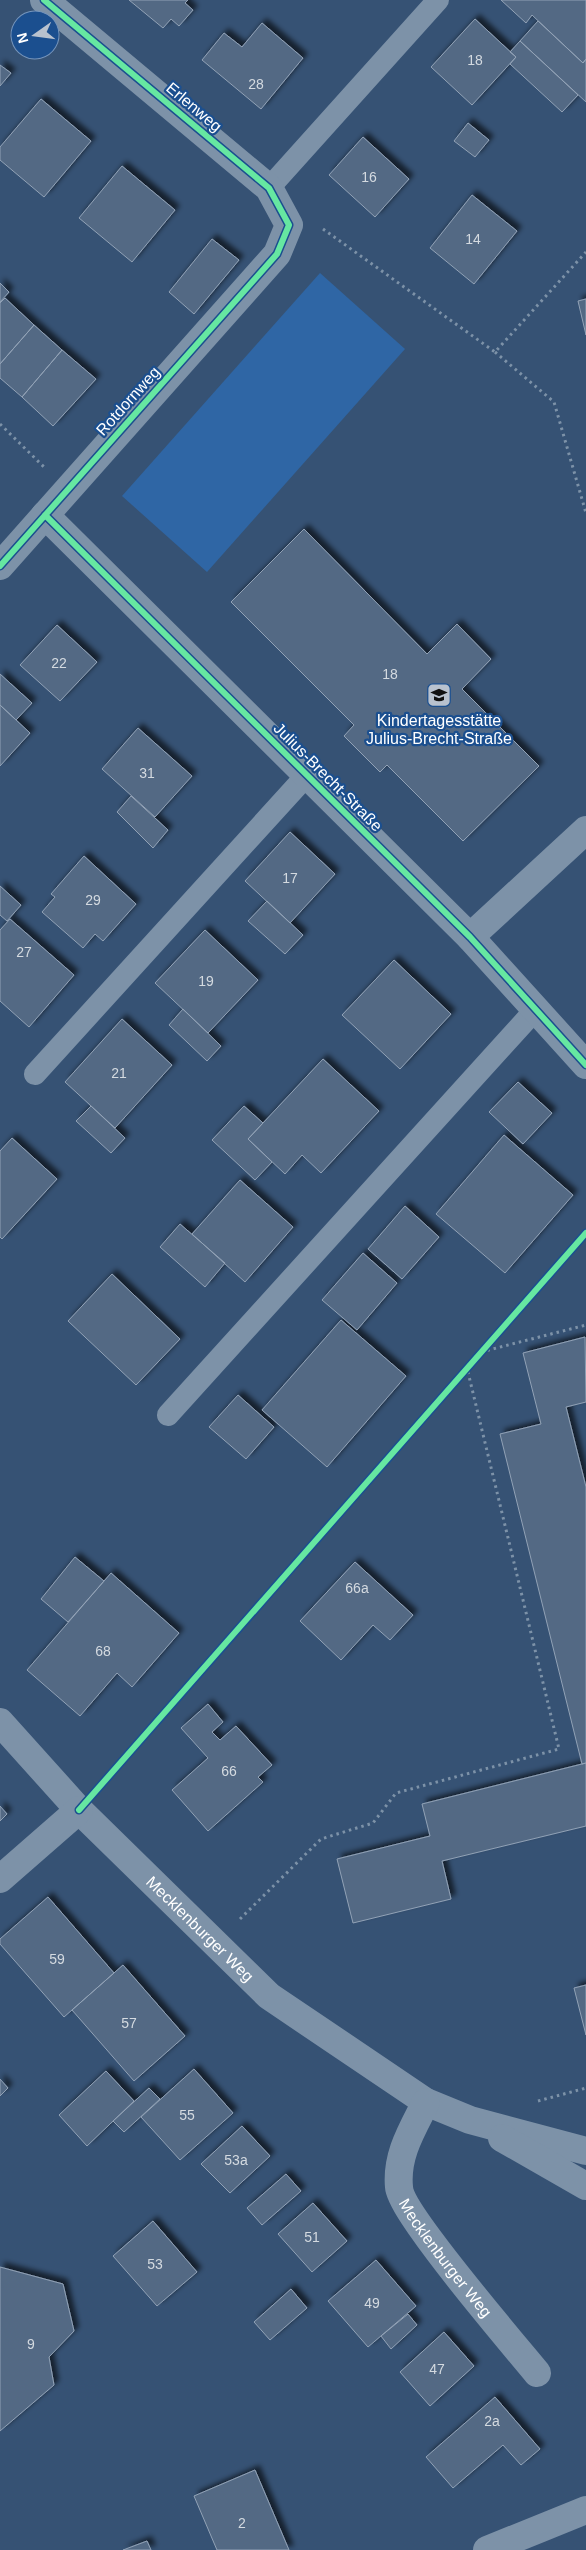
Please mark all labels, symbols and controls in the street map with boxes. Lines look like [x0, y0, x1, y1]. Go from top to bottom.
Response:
north arrow [10, 10, 60, 60]
text: N [13, 31, 31, 45]
house number: 18 [467, 52, 483, 68]
house number: 28 [248, 76, 264, 92]
street label: Erlenweg [163, 79, 225, 135]
house number: 16 [361, 169, 377, 185]
house number: 14 [465, 231, 481, 247]
street label: Rotdornweg [93, 363, 163, 439]
house number: 22 [51, 655, 67, 671]
house number: 18 [382, 666, 398, 682]
school or university icon: Kindertagesstätte Julius-Brecht-Straße [426, 682, 452, 708]
place label: Kindertagesstätte Julius-Brecht-Straße [366, 712, 512, 747]
street label: Julius-Brecht-Straße [270, 719, 386, 835]
house number: 31 [139, 765, 155, 781]
house number: 17 [282, 870, 298, 886]
house number: 29 [85, 892, 101, 908]
house number: 27 [16, 944, 32, 960]
house number: 19 [198, 973, 214, 989]
house number: 21 [111, 1065, 127, 1081]
house number: 66a [345, 1580, 369, 1596]
house number: 68 [95, 1643, 111, 1659]
house number: 66 [221, 1763, 237, 1779]
street label: Mecklenburger Weg [143, 1873, 257, 1985]
house number: 59 [49, 1951, 65, 1967]
house number: 57 [121, 2015, 137, 2031]
house number: 55 [179, 2107, 195, 2123]
house number: 53a [224, 2152, 248, 2168]
street label: Mecklenburger Weg [396, 2196, 495, 2320]
house number: 51 [304, 2229, 320, 2245]
house number: 53 [147, 2256, 163, 2272]
house number: 49 [364, 2295, 380, 2311]
house number: 9 [27, 2336, 35, 2352]
house number: 47 [429, 2361, 445, 2377]
house number: 2a [484, 2413, 500, 2429]
house number: 2 [238, 2515, 246, 2531]

